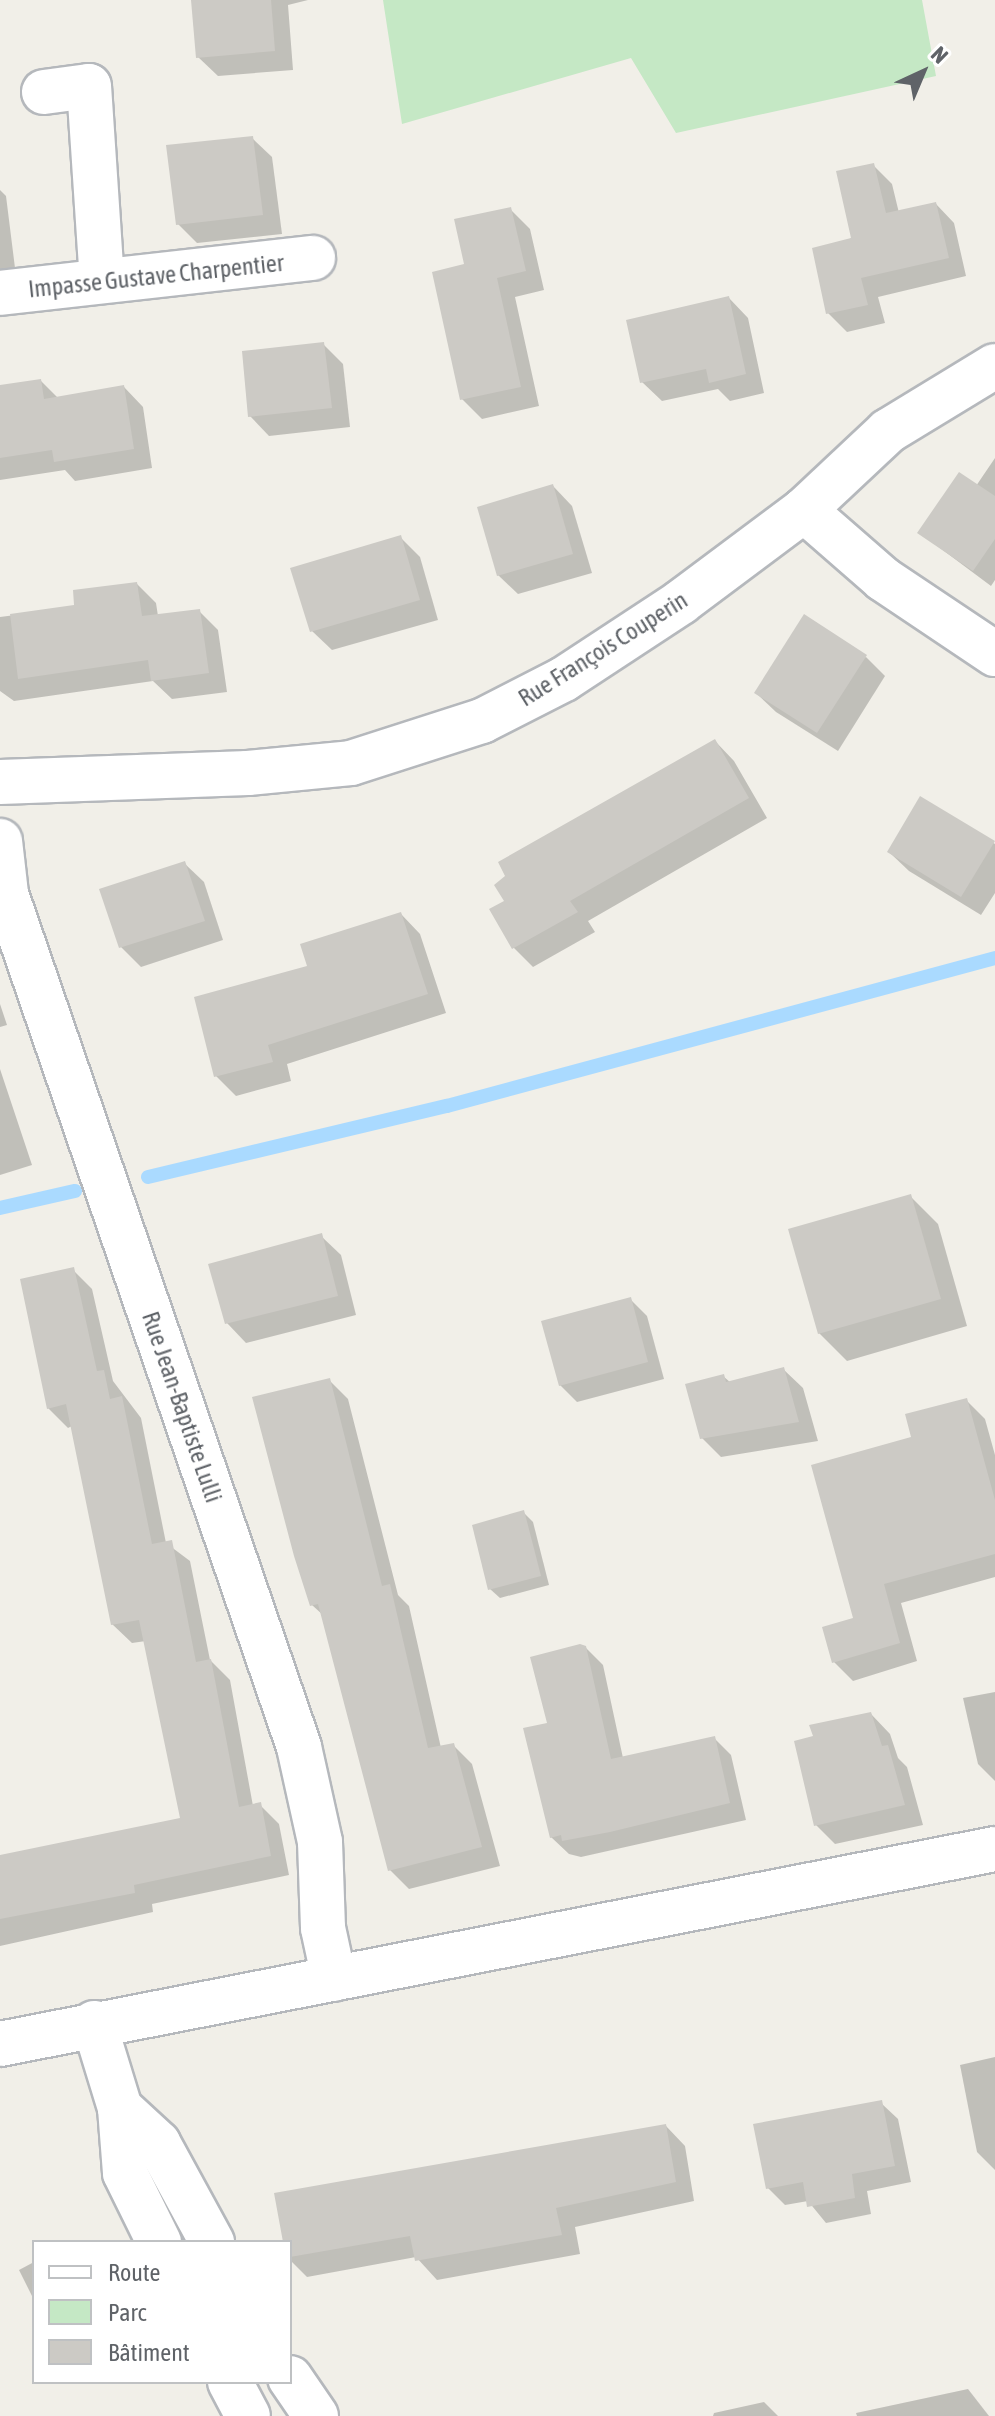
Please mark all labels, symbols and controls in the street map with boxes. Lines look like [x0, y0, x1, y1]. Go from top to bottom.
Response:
north arrow [883, 32, 963, 112]
text: N [926, 41, 953, 69]
street label: Impasse Gustave Charpentier [27, 248, 285, 304]
street label: Rue François Couperin [513, 585, 693, 713]
street label: Rue Jean-Baptiste Lulli [136, 1308, 228, 1506]
legend [32, 2240, 292, 2384]
text: Route [108, 2259, 160, 2286]
text: Parc [108, 2299, 146, 2326]
text: Bâtiment [108, 2339, 190, 2366]

